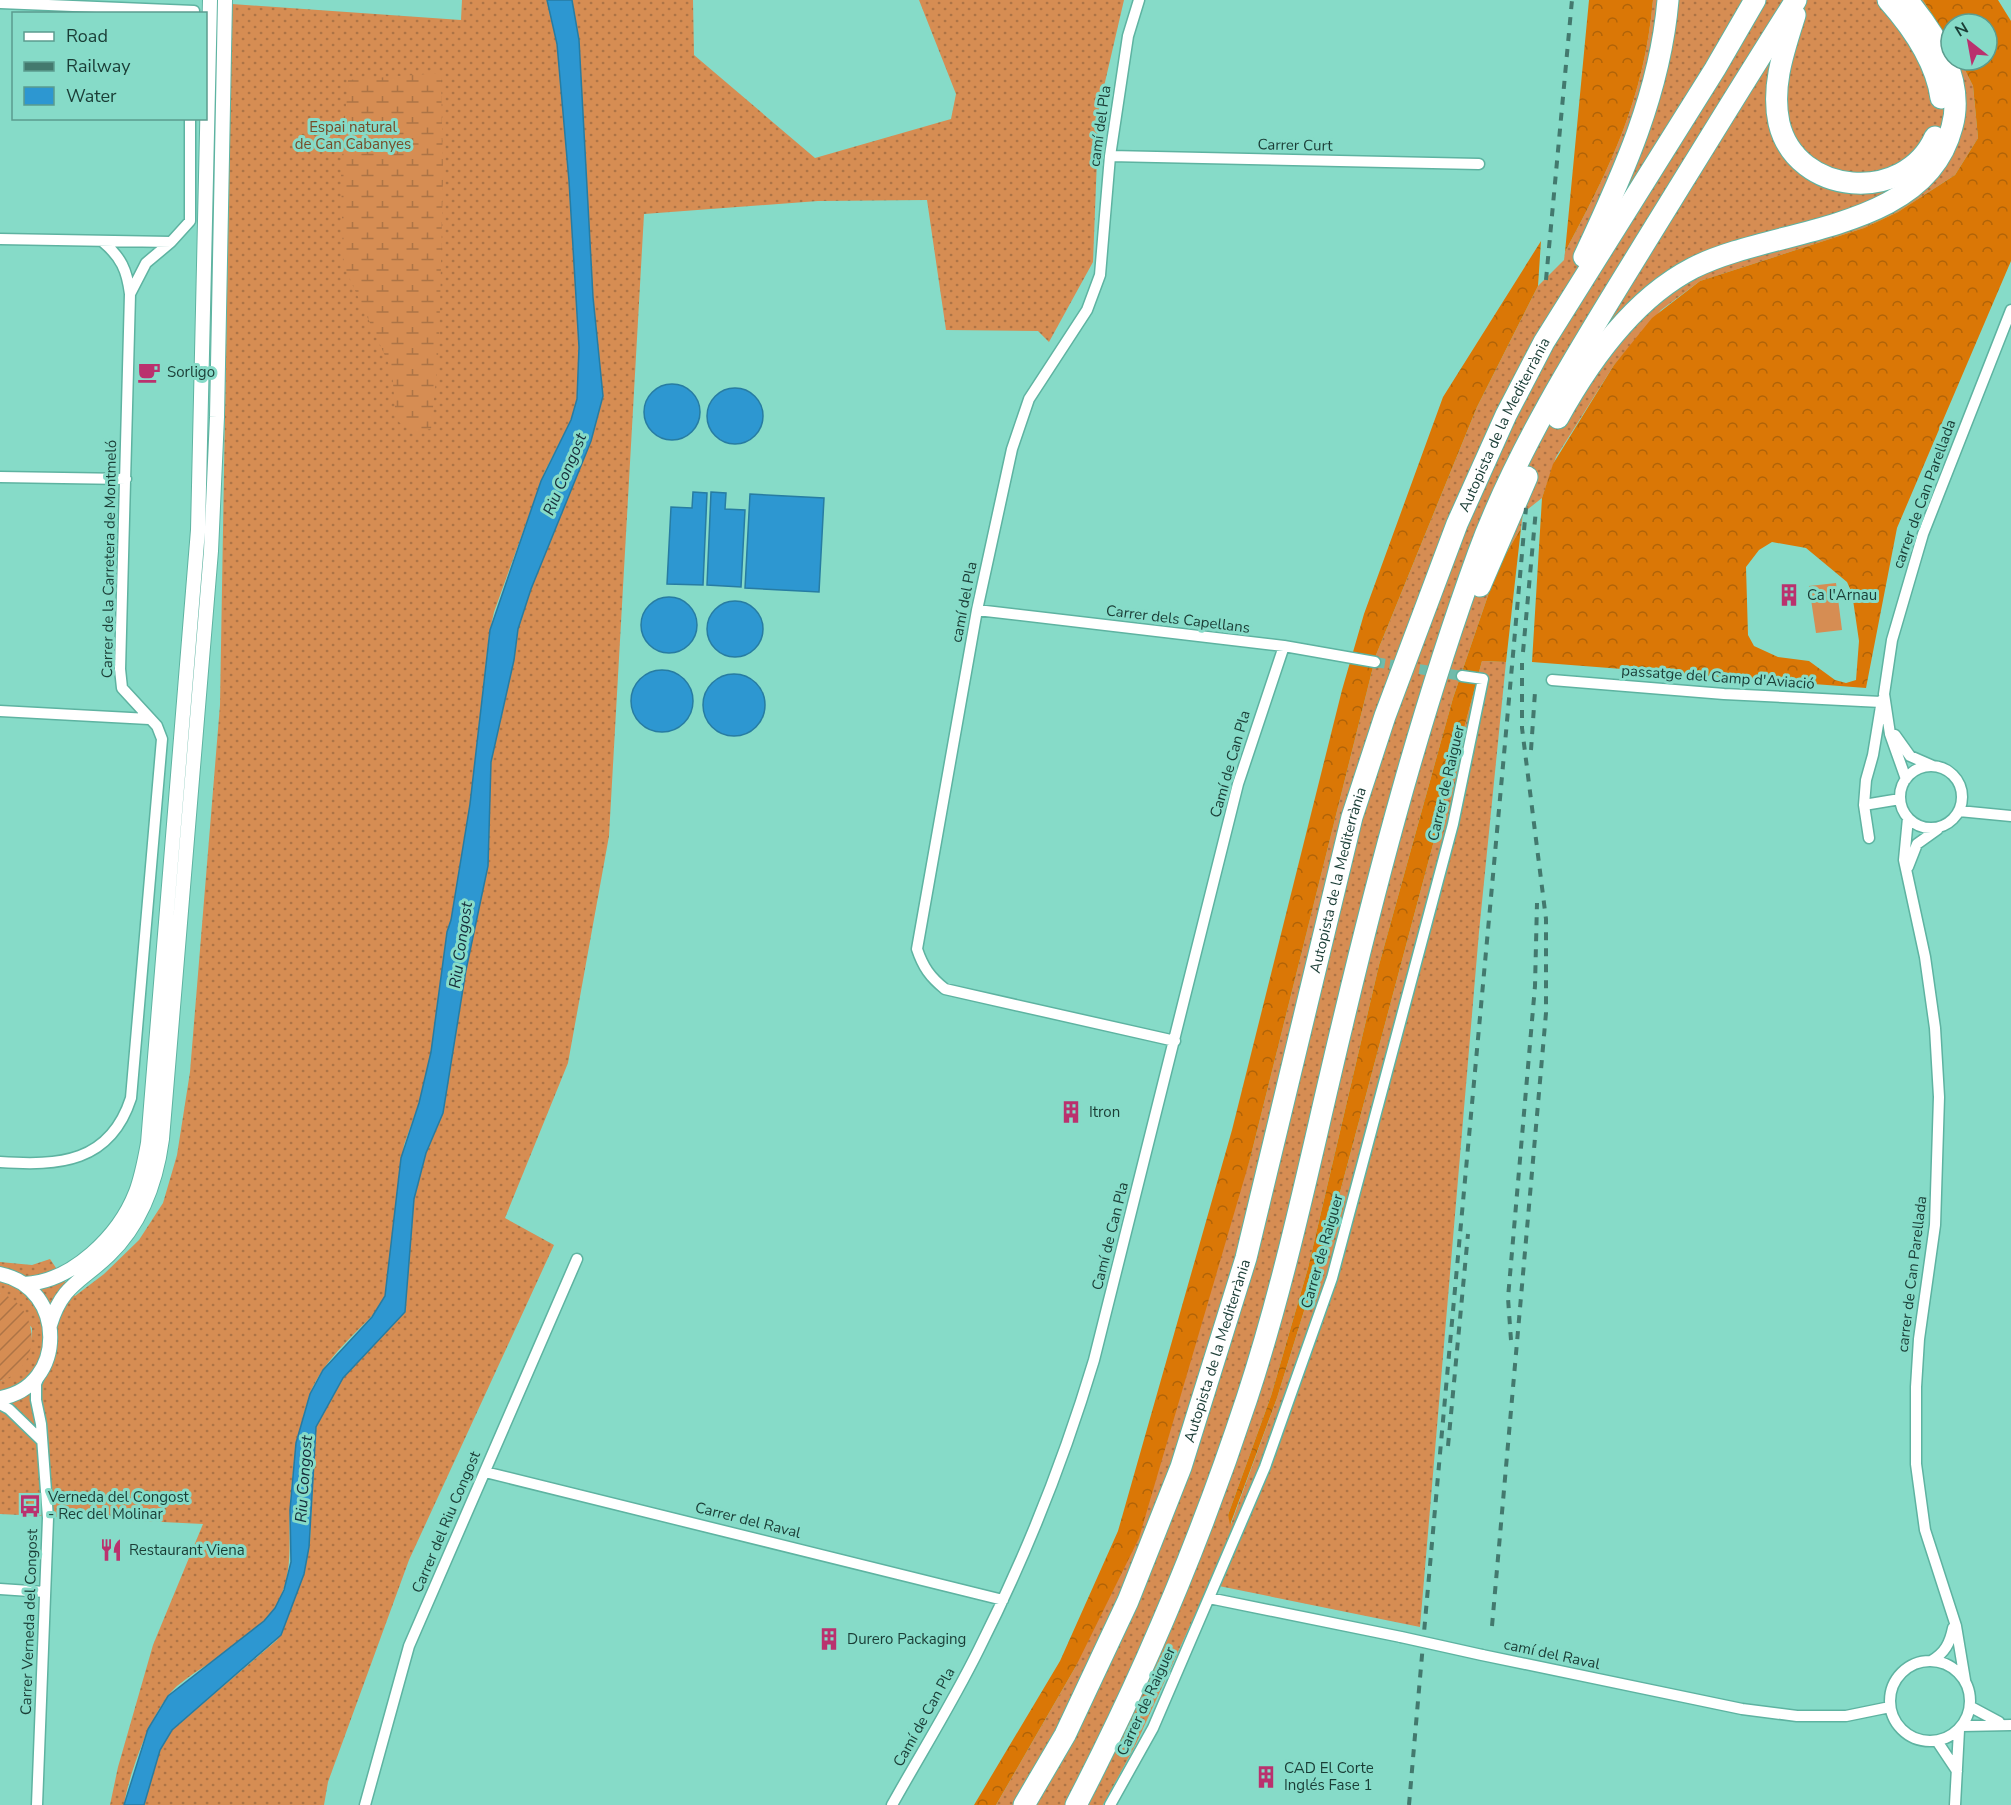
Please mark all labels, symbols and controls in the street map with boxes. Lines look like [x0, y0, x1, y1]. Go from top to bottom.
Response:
legend [12, 12, 207, 120]
north arrow [1939, 12, 1999, 72]
text: N [1951, 17, 1973, 43]
text: Road [66, 24, 108, 48]
text: Railway [66, 54, 131, 78]
text: Water [66, 84, 117, 108]
street label: camí del Pla [1084, 84, 1116, 168]
park label: Espai natural de Can Cabanyes [295, 117, 411, 154]
street label: Carrer Curt [1257, 134, 1333, 156]
street label: Autopista de la Mediterrània [1454, 334, 1555, 515]
cafe icon: Sorligo [136, 359, 162, 385]
place label: Sorligo [167, 362, 215, 382]
street label: carrer de Can Parellada [1888, 417, 1960, 571]
water label: Riu Congost [538, 430, 592, 519]
street label: Carrer de la Carretera de Montmeló [97, 440, 121, 678]
street label: camí del Pla [946, 560, 982, 644]
building icon: Ca l'Arnau [1776, 582, 1802, 608]
place label: Ca l'Arnau [1807, 585, 1877, 605]
street label: Carrer dels Capellans [1105, 600, 1251, 638]
street label: passatge del Camp d'Aviació [1621, 660, 1815, 694]
street label: Camí de Can Pla [1205, 708, 1255, 820]
street label: Carrer de Raiguer [1423, 723, 1469, 843]
street label: Autopista de la Mediterrània [1305, 785, 1371, 975]
water label: Riu Congost [444, 900, 478, 990]
building icon: Itron [1058, 1099, 1084, 1125]
place label: Itron [1089, 1102, 1120, 1122]
street label: Camí de Can Pla [1087, 1180, 1133, 1292]
street label: Carrer de Raiguer [1296, 1191, 1348, 1311]
street label: carrer de Can Parellada [1892, 1195, 1932, 1353]
street label: Autopista de la Mediterrània [1179, 1257, 1255, 1445]
water label: Riu Congost [290, 1434, 318, 1523]
street label: Carrer del Riu Congost [407, 1447, 485, 1596]
place label: Verneda del Congost - Rec del Molinar [47, 1487, 190, 1524]
bus stop icon: Verneda del Congost - Rec del Molinar [17, 1493, 43, 1519]
street label: Carrer del Raval [693, 1497, 804, 1543]
street label: Carrer Verneda del Congost [16, 1528, 42, 1716]
restaurant icon: Restaurant Viena [98, 1537, 124, 1563]
place label: Restaurant Viena [129, 1540, 245, 1560]
building icon: Durero Packaging [816, 1626, 842, 1652]
place label: Durero Packaging [847, 1629, 966, 1649]
street label: camí del Raval [1502, 1634, 1602, 1674]
street label: Carrer de Raiguer [1112, 1643, 1180, 1759]
street label: Camí de Can Pla [888, 1664, 960, 1770]
place label: CAD El Corte Inglés Fase 1 [1284, 1758, 1374, 1795]
building icon: CAD El Corte Inglés Fase 1 [1253, 1764, 1279, 1790]

